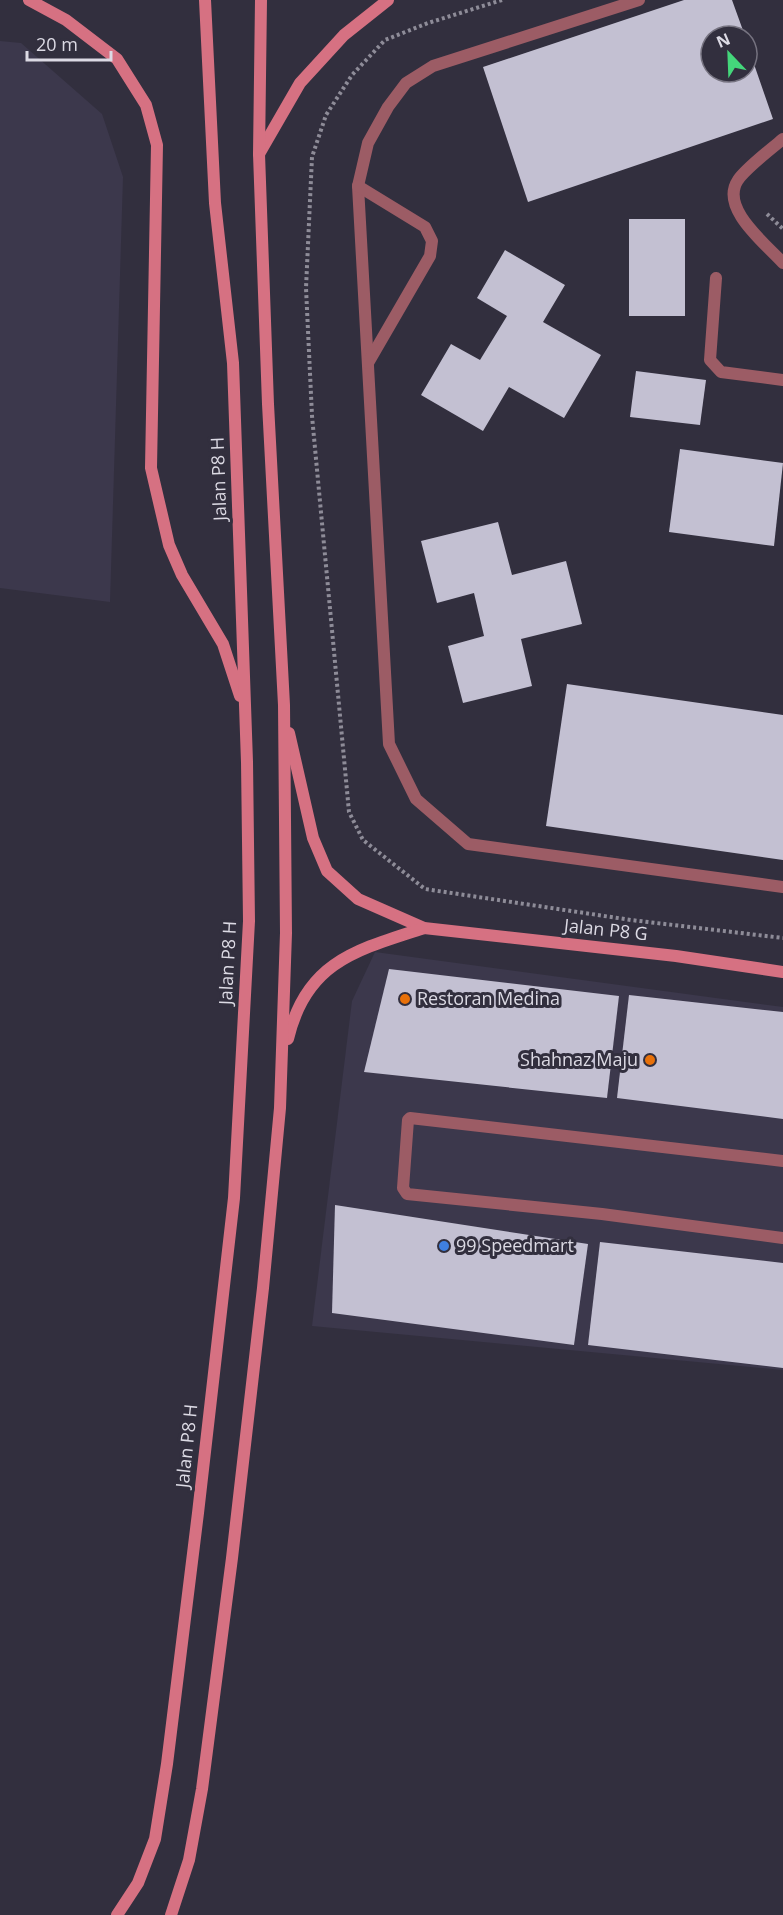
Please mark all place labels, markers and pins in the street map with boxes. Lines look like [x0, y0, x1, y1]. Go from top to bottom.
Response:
place label: Restoran Medina [417, 986, 560, 1010]
marker: Restoran Medina [398, 992, 412, 1006]
place label: Shahnaz Maju [520, 1047, 638, 1071]
marker: Shahnaz Maju [643, 1053, 657, 1067]
place label: 99 Speedmart [456, 1233, 574, 1257]
marker: 99 Speedmart [437, 1239, 451, 1253]

